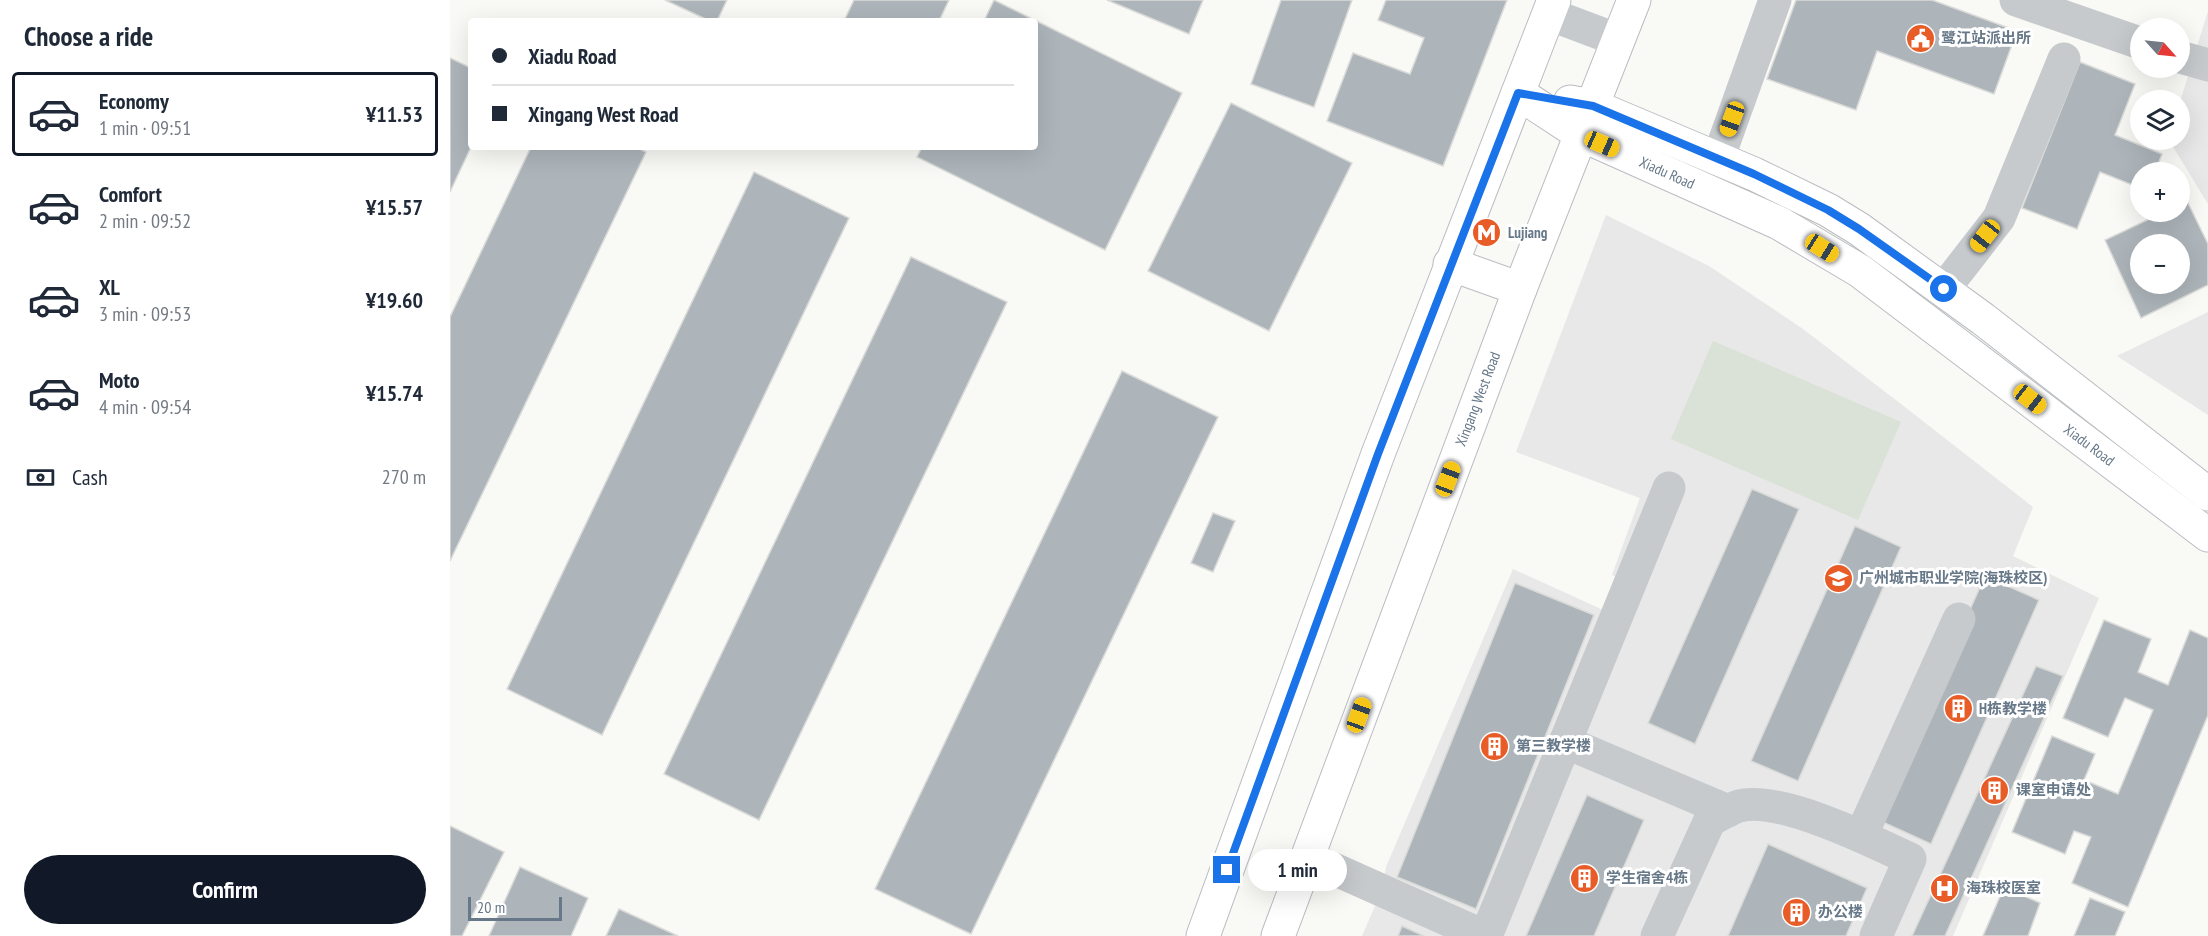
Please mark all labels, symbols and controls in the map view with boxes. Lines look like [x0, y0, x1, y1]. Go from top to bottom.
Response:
north arrow [2130, 18, 2190, 78]
map controls [2130, 18, 2190, 294]
text: Choose a ride [24, 19, 153, 53]
public building icon: 鹭江站派出所 [1904, 22, 1936, 54]
place label: 鹭江站派出所 [1941, 28, 2031, 47]
text: Xiadu Road [528, 42, 617, 70]
icon: car [27, 87, 81, 141]
text: Economy [99, 87, 169, 115]
button: layers [2130, 90, 2190, 150]
car [1717, 99, 1747, 139]
text: ¥11.53 [366, 100, 423, 128]
text: Xingang West Road [528, 100, 679, 128]
text: 1 min · 09:51 [99, 115, 191, 141]
car [1582, 128, 1622, 160]
street label: Xiadu Road [1637, 152, 1698, 193]
button: + [2130, 162, 2190, 222]
icon: car [27, 180, 81, 234]
text: Comfort [99, 180, 162, 208]
text: ¥15.57 [366, 193, 423, 221]
text: 2 min · 09:52 [99, 208, 191, 234]
car [1967, 216, 2003, 256]
metro station icon: Lujiang [1471, 217, 1503, 249]
place label: Lujiang [1508, 223, 1548, 242]
car [1802, 231, 1842, 265]
button: − [2130, 234, 2190, 294]
icon: car [27, 273, 81, 327]
text: XL [99, 273, 120, 301]
route start [1930, 275, 1957, 302]
text: ¥19.60 [366, 286, 423, 314]
text: 3 min · 09:53 [99, 301, 191, 327]
street label: Xingang West Road [1451, 349, 1504, 449]
icon: car [27, 366, 81, 420]
text: Moto [99, 366, 140, 394]
text: ¥15.74 [366, 379, 423, 407]
car [2010, 381, 2050, 417]
text: 4 min · 09:54 [99, 394, 191, 420]
street label: Xiadu Road [2060, 419, 2118, 470]
car [1433, 459, 1463, 499]
icon: cash [24, 461, 57, 494]
text: Cash [72, 463, 108, 491]
text: 270 m [382, 464, 426, 490]
school or university icon: 广州城市职业学院(海珠校区) [1822, 562, 1854, 594]
place label: 广州城市职业学院(海珠校区) [1859, 568, 2047, 587]
building icon: H栋教学楼 [1942, 693, 1974, 725]
car [1344, 695, 1374, 735]
place label: H栋教学楼 [1979, 699, 2047, 718]
building icon: 第三教学楼 [1479, 730, 1511, 762]
place label: 第三教学楼 [1516, 736, 1591, 755]
building icon: 课室申请处 [1979, 774, 2011, 806]
place label: 课室申请处 [2016, 780, 2091, 799]
callout: 1 min [1248, 849, 1347, 891]
button: Confirm [24, 855, 426, 924]
route end [1213, 856, 1240, 883]
text: 1 min [1277, 857, 1318, 883]
building icon: 学生宿舍4栋 [1569, 862, 1601, 894]
place label: 学生宿舍4栋 [1606, 868, 1688, 887]
hospital icon: 海珠校医室 [1929, 872, 1961, 904]
place label: 海珠校医室 [1966, 878, 2041, 897]
scale bar [468, 894, 562, 922]
building icon: 办公楼 [1781, 896, 1813, 928]
text: 20 m [477, 897, 505, 917]
place label: 办公楼 [1818, 902, 1863, 921]

